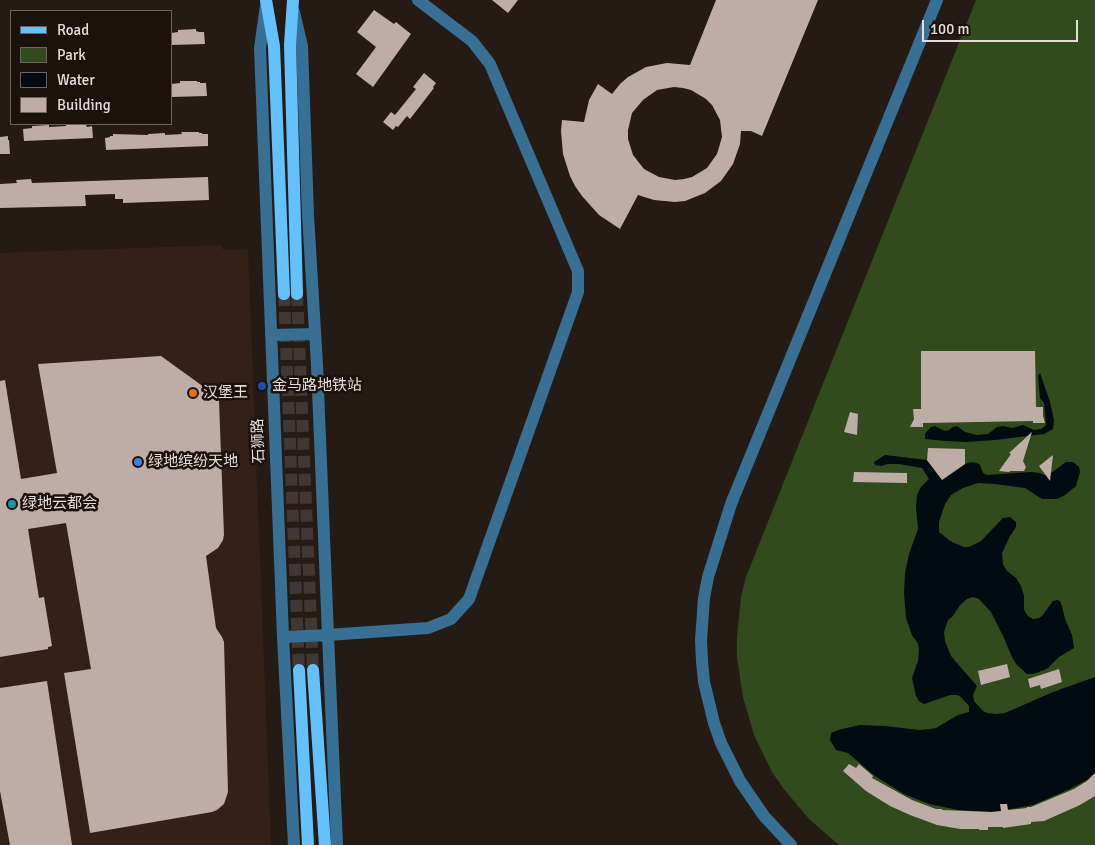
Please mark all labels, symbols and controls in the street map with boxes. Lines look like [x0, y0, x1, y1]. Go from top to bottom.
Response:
legend [10, 10, 172, 125]
scale bar [925, 10, 1081, 42]
text: 100 m [930, 20, 970, 38]
text: Road [57, 21, 89, 39]
text: Park [57, 46, 86, 64]
text: Water [57, 71, 95, 89]
text: Building [57, 96, 111, 114]
place label: 金马路地铁站 [272, 377, 362, 395]
marker: 金马路地铁站 [256, 380, 268, 392]
place label: 汉堡王 [203, 384, 248, 402]
marker: 汉堡王 [187, 387, 199, 399]
street label: 石狮路 [249, 418, 269, 464]
place label: 绿地缤纷天地 [148, 453, 238, 471]
marker: 绿地缤纷天地 [132, 456, 144, 468]
place label: 绿地云都会 [22, 495, 97, 513]
marker: 绿地云都会 [6, 498, 18, 510]

